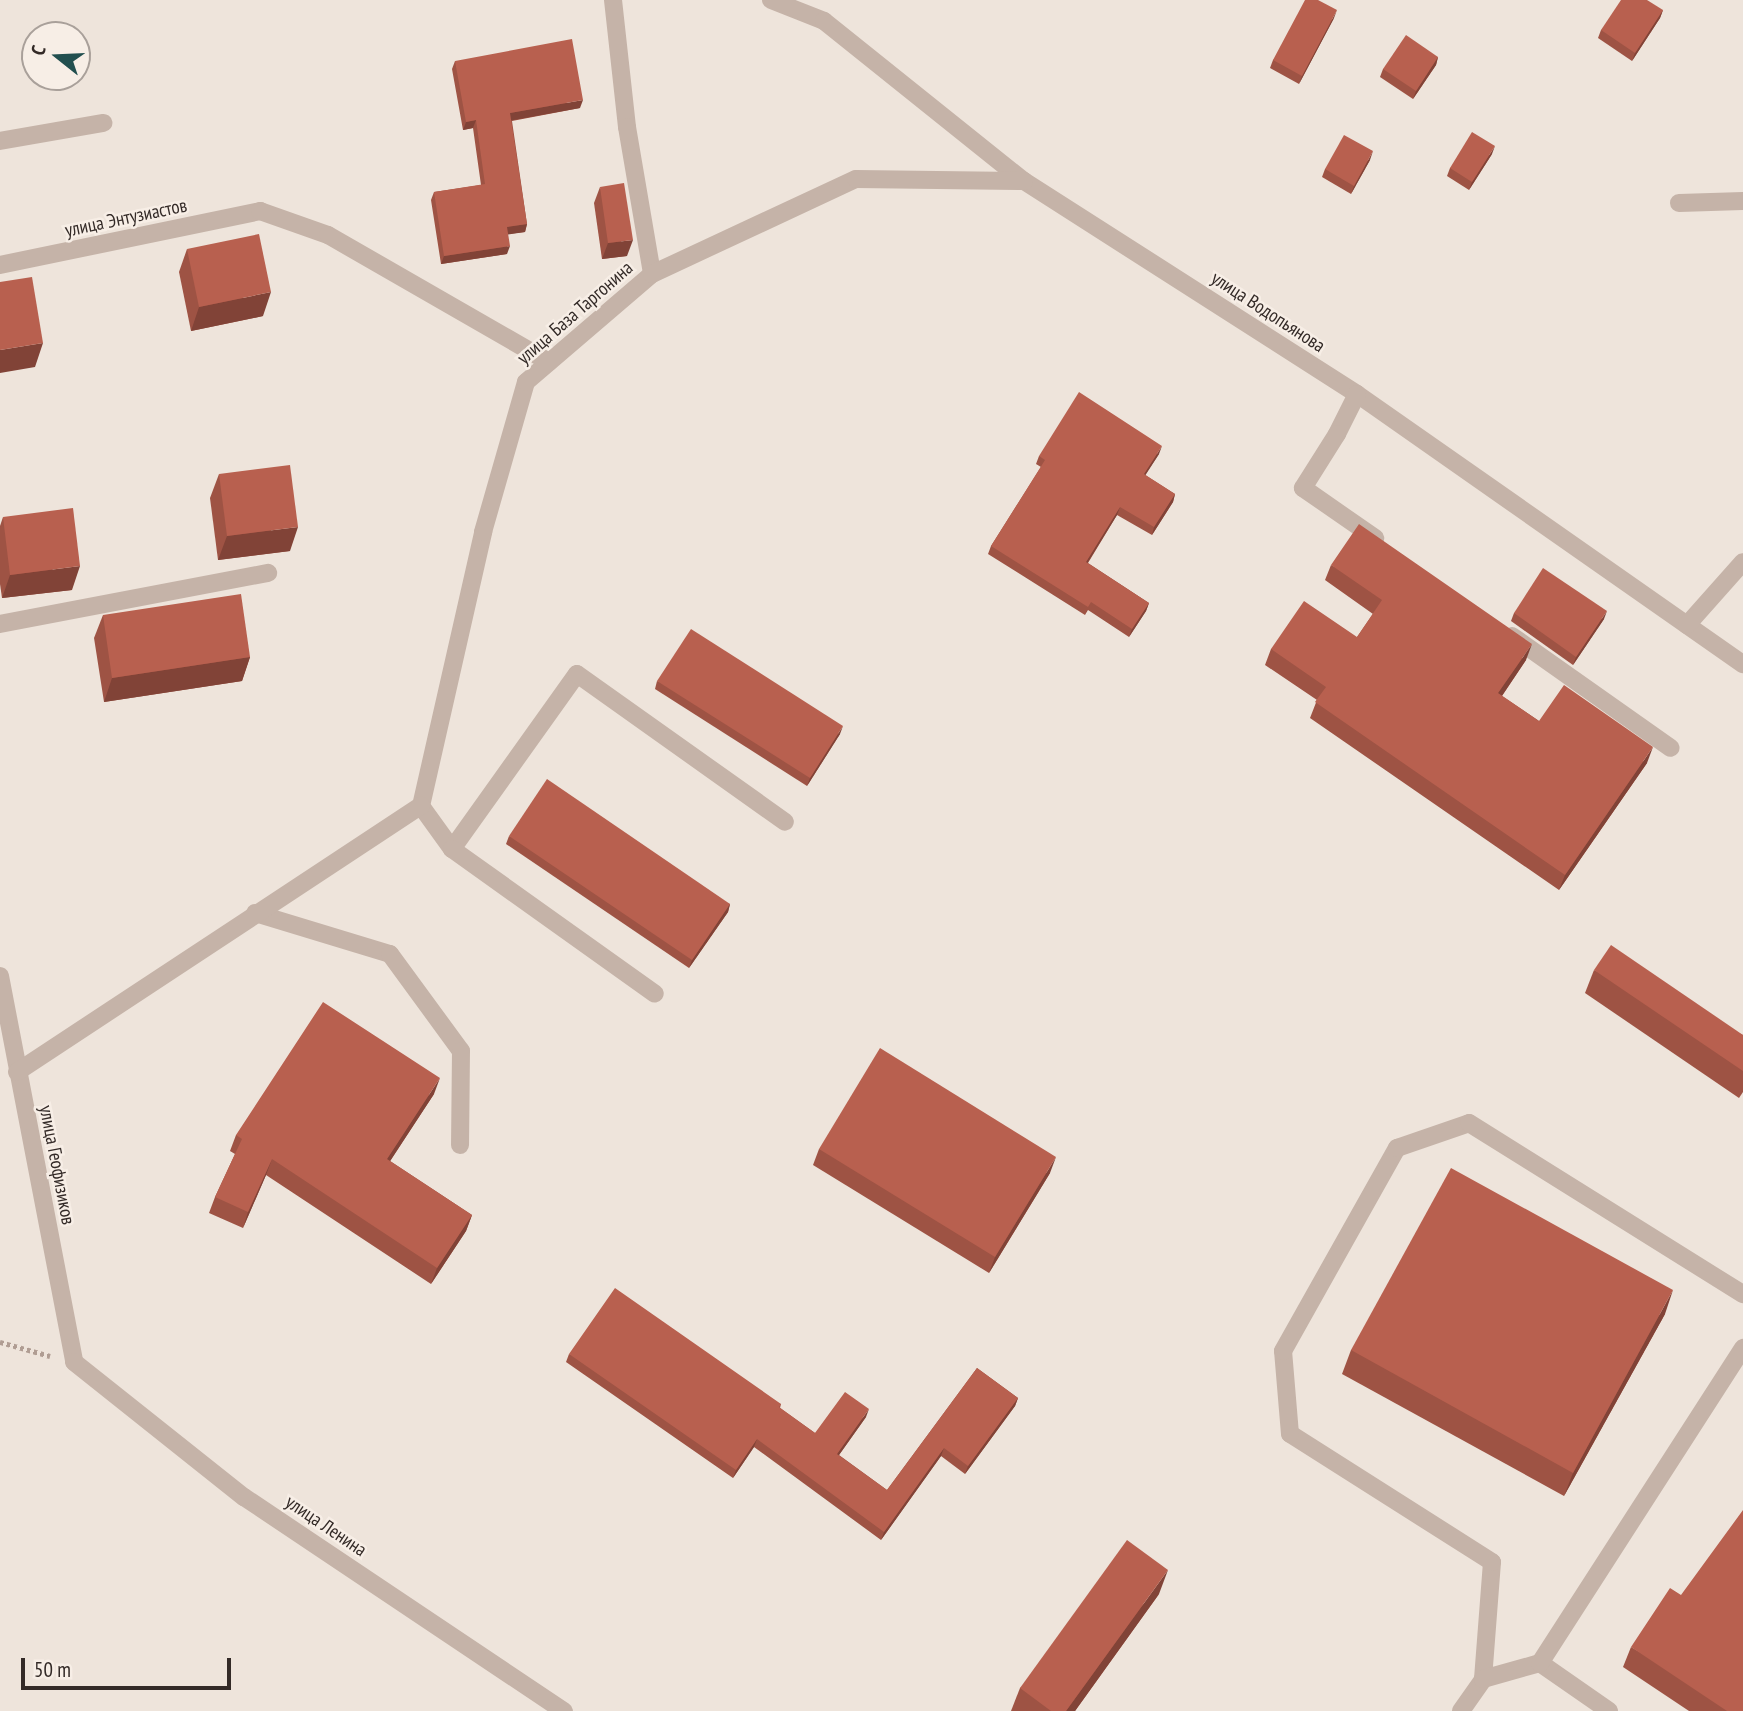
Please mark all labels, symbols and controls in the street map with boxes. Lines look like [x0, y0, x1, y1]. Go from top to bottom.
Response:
north arrow [21, 21, 91, 91]
text: С [25, 42, 51, 58]
street label: улица Энтузиастов [63, 194, 189, 242]
street label: улица База Таргонина [512, 256, 638, 370]
street label: улица Водопьянова [1207, 267, 1329, 357]
street label: улица Геофизиков [34, 1104, 80, 1226]
street label: улица Ленина [281, 1491, 371, 1561]
scale bar [24, 1644, 234, 1688]
text: 50 m [34, 1656, 71, 1683]

